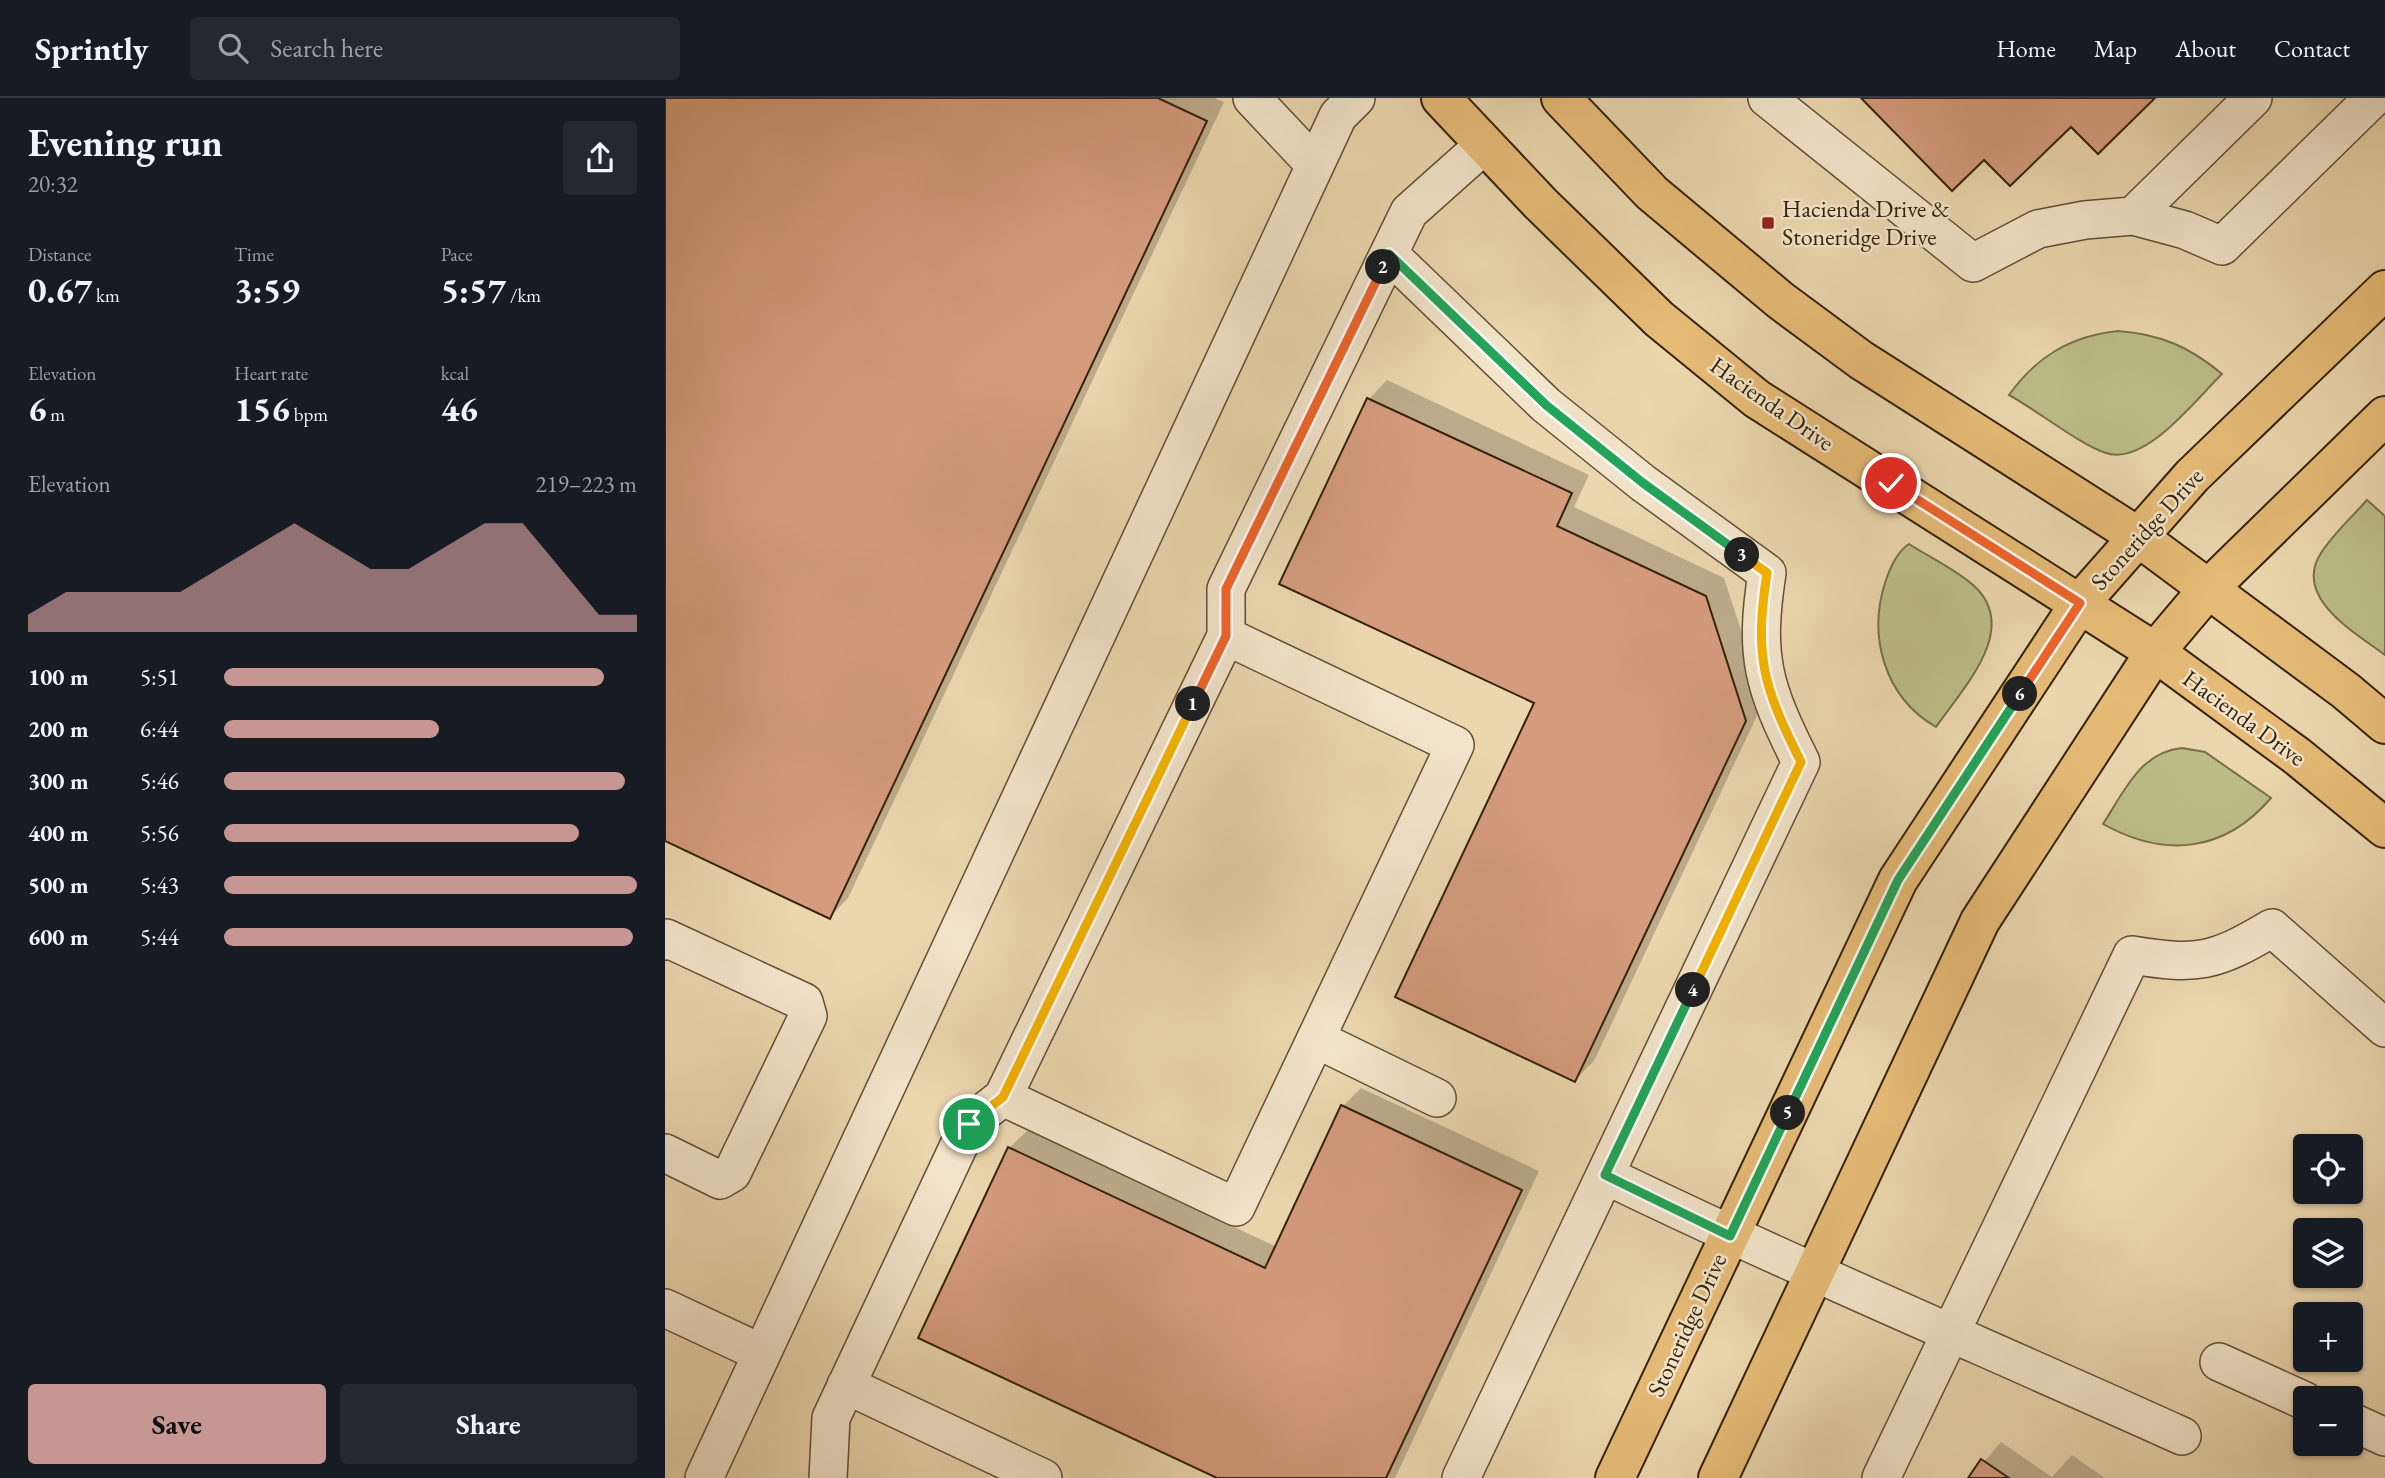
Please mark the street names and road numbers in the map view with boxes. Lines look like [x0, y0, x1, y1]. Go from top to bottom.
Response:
street label: Hacienda Drive [1704, 349, 1840, 458]
street label: Stoneridge Drive [2083, 461, 2210, 596]
street label: Hacienda Drive [2177, 663, 2312, 773]
street label: Stoneridge Drive [1640, 1248, 1733, 1401]

